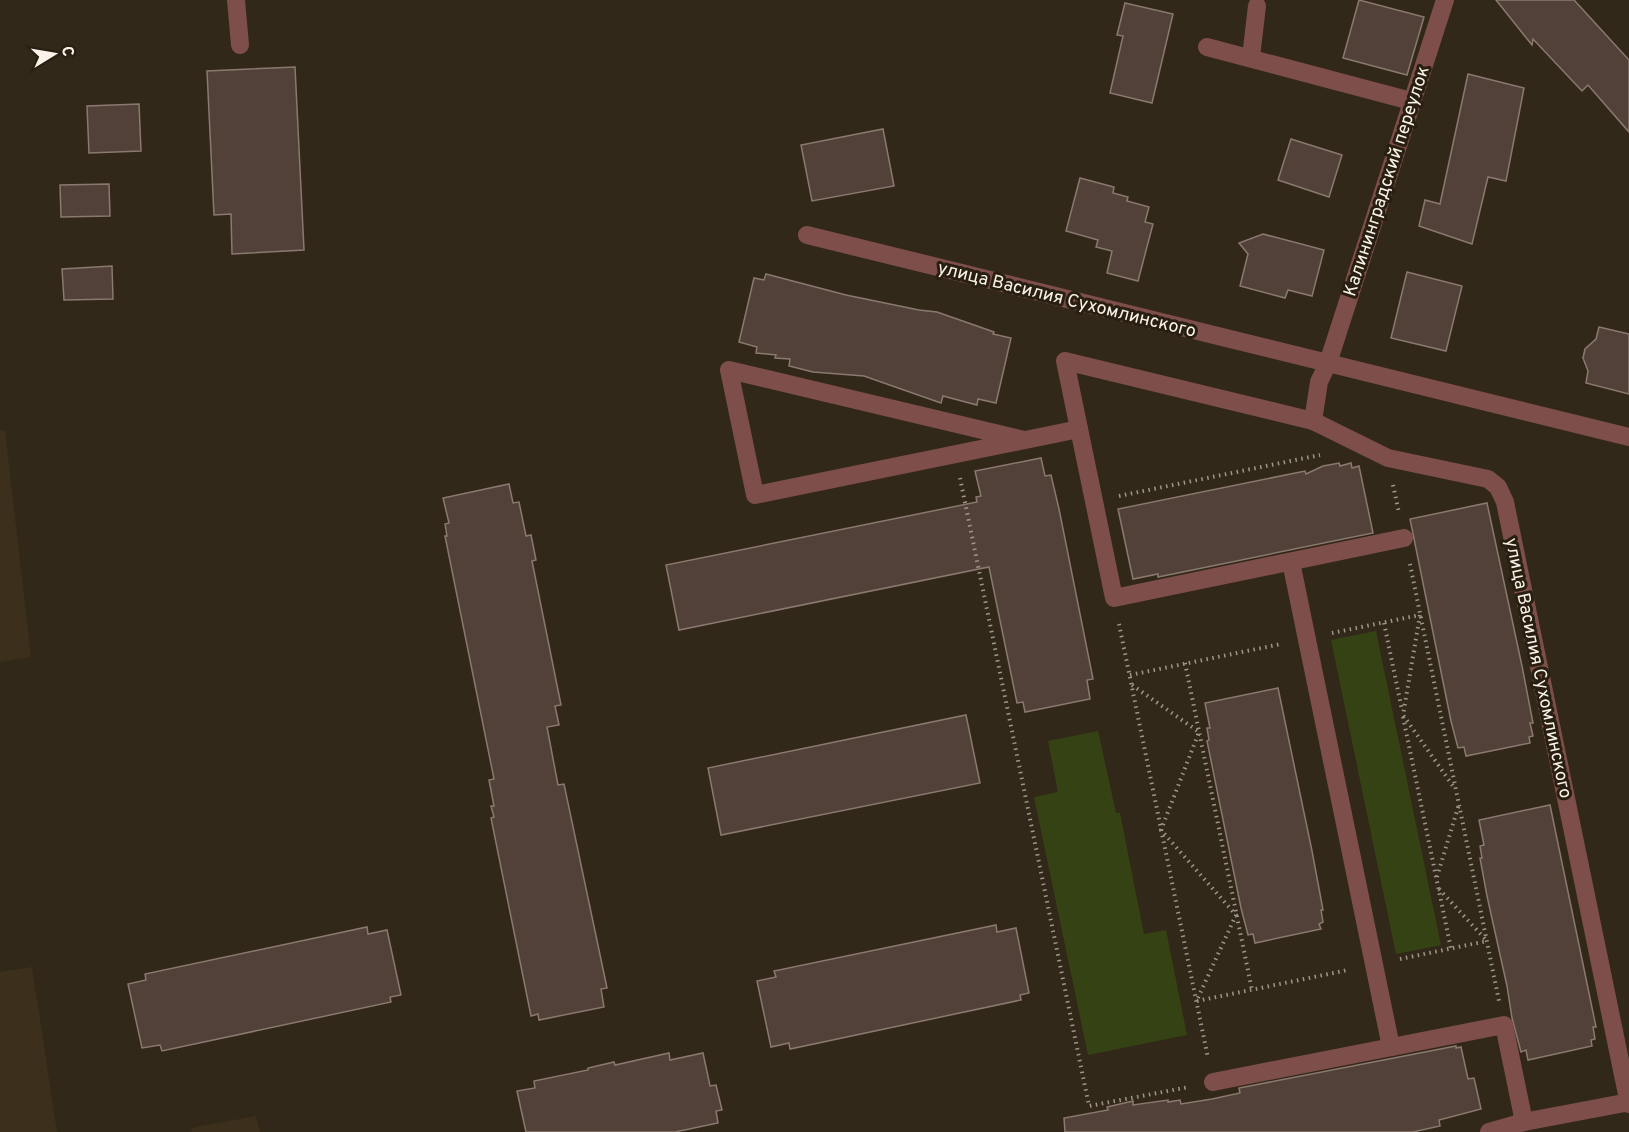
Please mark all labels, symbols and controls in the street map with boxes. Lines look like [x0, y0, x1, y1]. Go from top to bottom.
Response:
north arrow [24, 24, 84, 84]
text: С [56, 45, 78, 58]
street label: Калининградский переулок [1339, 63, 1436, 300]
street label: улица Василия Сухомлинского [935, 257, 1198, 344]
street label: улица Василия Сухомлинского [1499, 536, 1576, 801]

